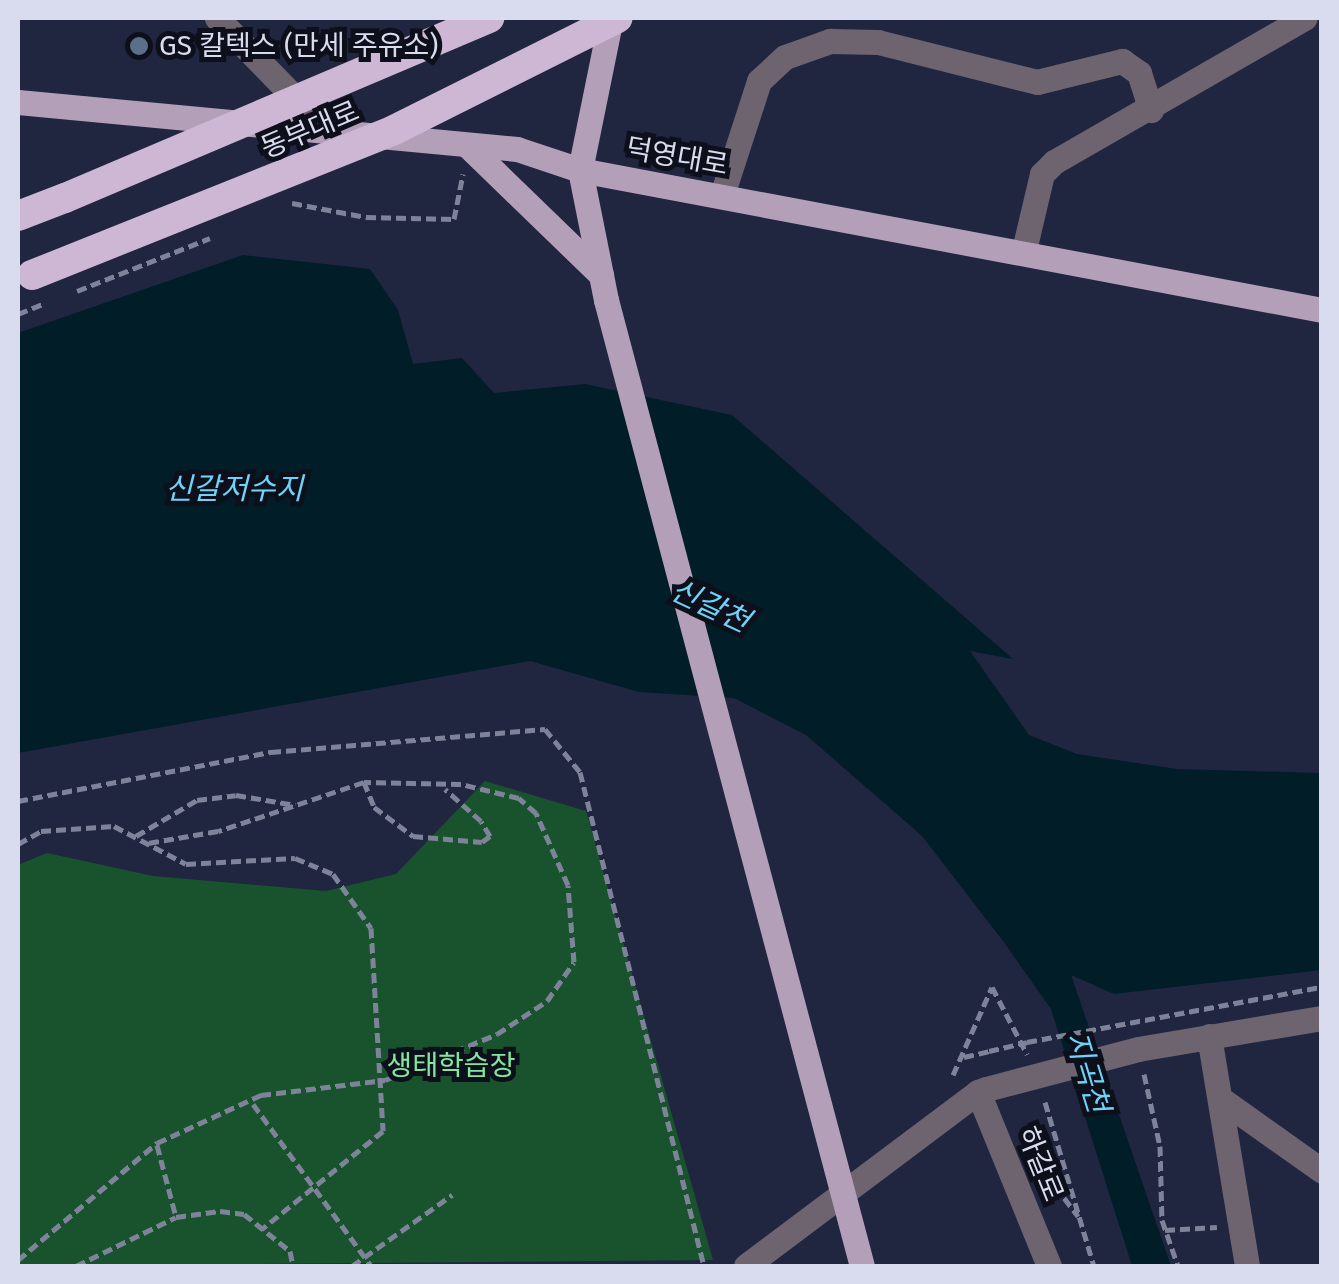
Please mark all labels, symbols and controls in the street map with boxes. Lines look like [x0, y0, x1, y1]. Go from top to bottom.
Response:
place label: GS 칼텍스 (만세 주유소) [159, 29, 438, 63]
marker: GS 칼텍스 (만세 주유소) [128, 35, 150, 57]
street label: 동부대로 [256, 94, 364, 166]
street label: 덕영대로 [623, 132, 731, 182]
water label: 신갈저수지 [165, 471, 303, 507]
water label: 신갈천 [665, 572, 755, 640]
water label: 지곡천 [1058, 1027, 1116, 1117]
park label: 생태학습장 [387, 1049, 515, 1083]
street label: 하갈로 [1010, 1122, 1070, 1206]

